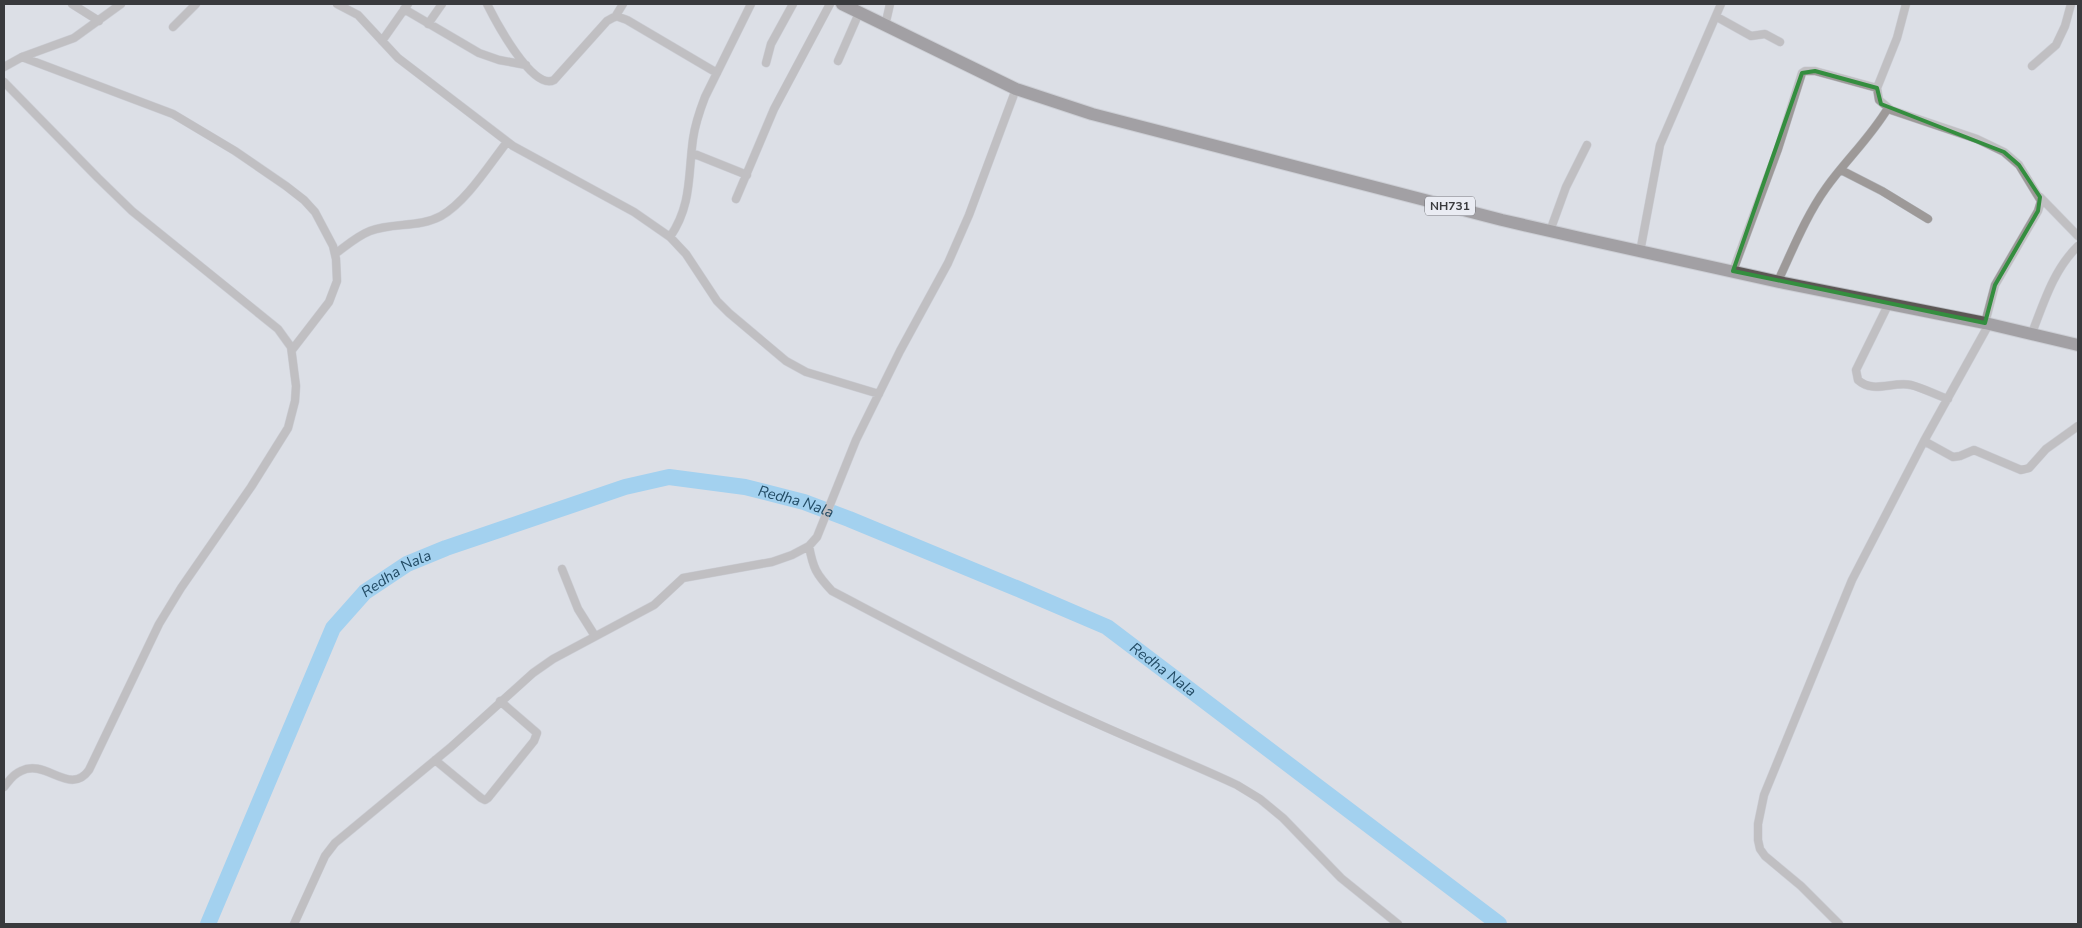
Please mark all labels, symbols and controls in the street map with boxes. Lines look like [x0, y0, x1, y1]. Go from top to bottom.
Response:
road number: NH731 [1425, 197, 1475, 216]
water label: Redha Nala [756, 481, 837, 522]
water label: Redha Nala [357, 545, 434, 602]
water label: Redha Nala [1126, 638, 1200, 701]

